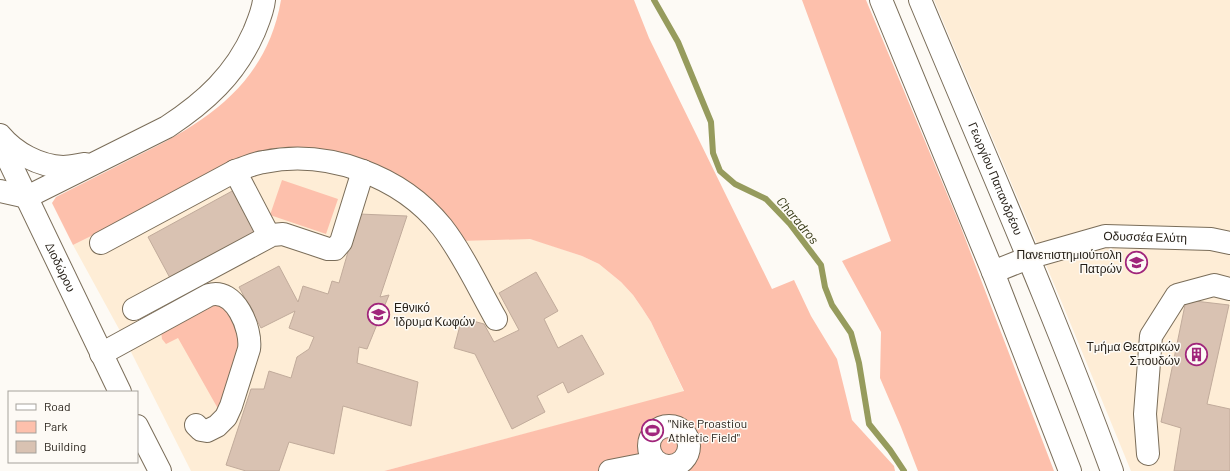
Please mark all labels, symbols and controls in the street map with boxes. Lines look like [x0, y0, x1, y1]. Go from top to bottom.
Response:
street label: Γεωργίου Παπανδρέου [966, 120, 1026, 237]
water label: Charadros [774, 193, 822, 247]
street label: Οδυσσέα Ελύτη [1103, 228, 1187, 245]
street label: Διοδώρου [43, 240, 79, 294]
place label: Πανεπιστημιούπολη Πατρών [1016, 247, 1122, 276]
school or university icon: Πανεπιστημιούπολη Πατρών [1124, 249, 1150, 275]
place label: Εθνικό Ίδρυμα Κωφών [393, 300, 475, 329]
school or university icon: Εθνικό Ίδρυμα Κωφών [366, 302, 392, 328]
place label: Τμήμα Θεατρικών Σπουδών [1086, 339, 1180, 367]
building icon: Τμήμα Θεατρικών Σπουδών [1183, 341, 1209, 367]
legend [8, 391, 138, 463]
text: Road [44, 399, 71, 413]
place label: "Nike Proastiou Athletic Field" [668, 416, 747, 444]
sports icon: "Nike Proastiou Athletic Field" [639, 418, 665, 444]
text: Park [44, 419, 68, 433]
text: Building [44, 439, 86, 453]

